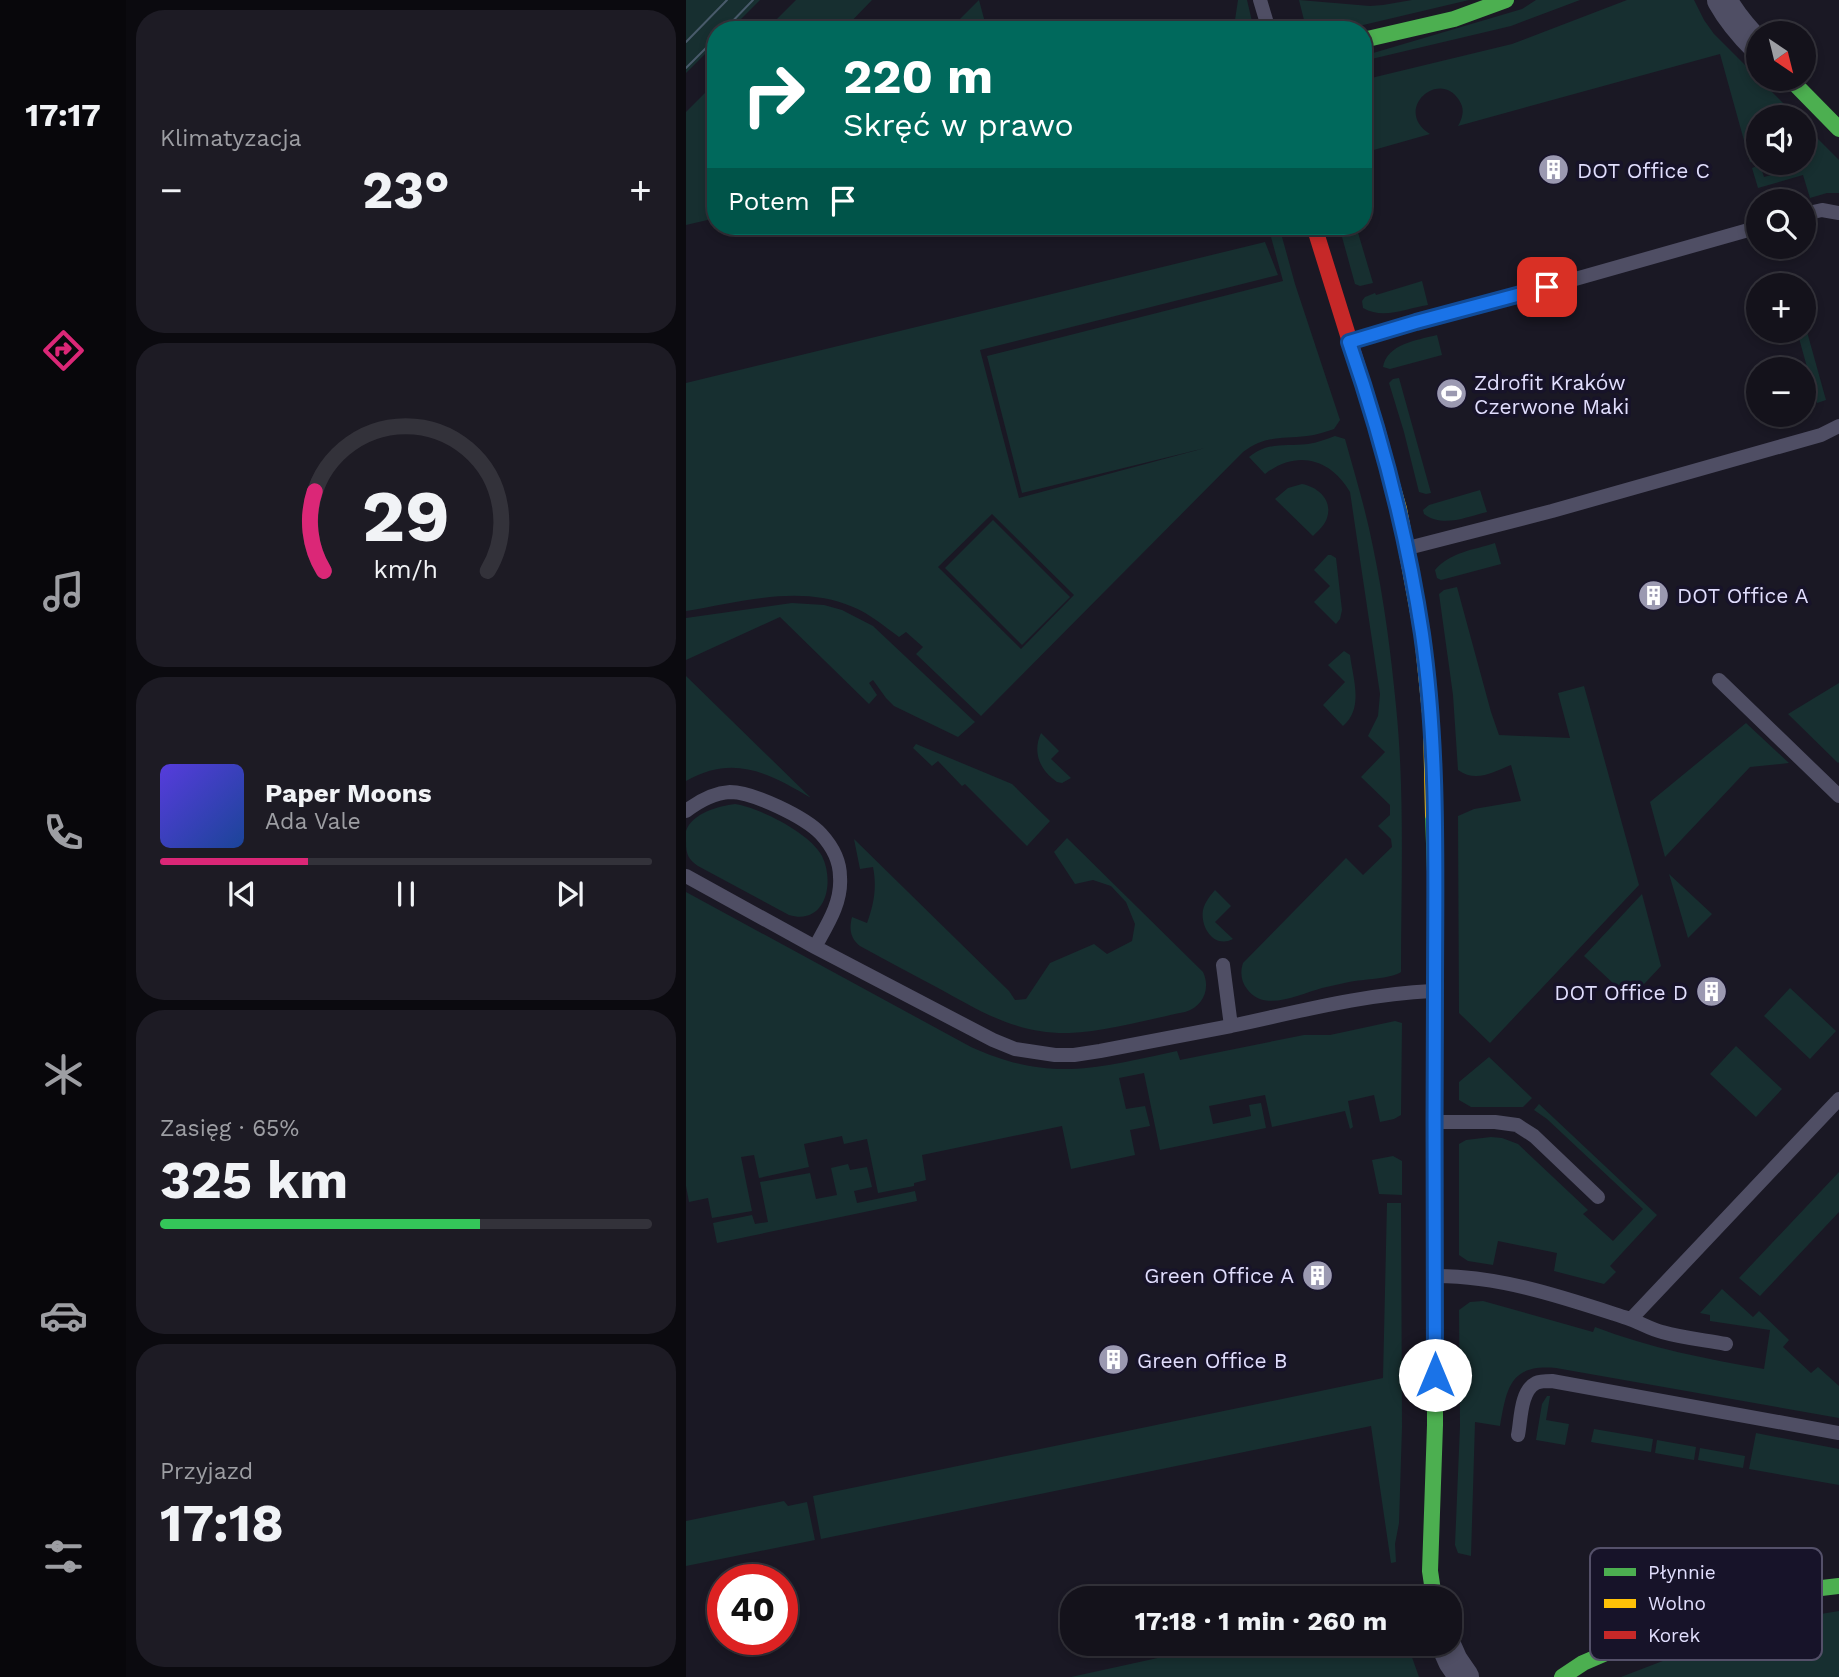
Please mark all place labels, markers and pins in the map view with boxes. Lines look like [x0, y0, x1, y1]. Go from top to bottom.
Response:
building icon: DOT Office C [1537, 153, 1571, 187]
place label: DOT Office C [1577, 158, 1710, 183]
pin [1517, 257, 1577, 317]
place label: Zdrofit Kraków Czerwone Maki [1474, 370, 1629, 419]
sports icon: Zdrofit Kraków Czerwone Maki [1434, 377, 1468, 411]
building icon: DOT Office A [1637, 578, 1671, 612]
place label: DOT Office A [1677, 583, 1809, 608]
building icon: DOT Office D [1694, 975, 1728, 1009]
place label: DOT Office D [1554, 980, 1688, 1005]
building icon: Green Office A [1300, 1258, 1334, 1292]
place label: Green Office A [1144, 1263, 1294, 1288]
building icon: Green Office B [1097, 1343, 1131, 1377]
place label: Green Office B [1137, 1348, 1287, 1373]

